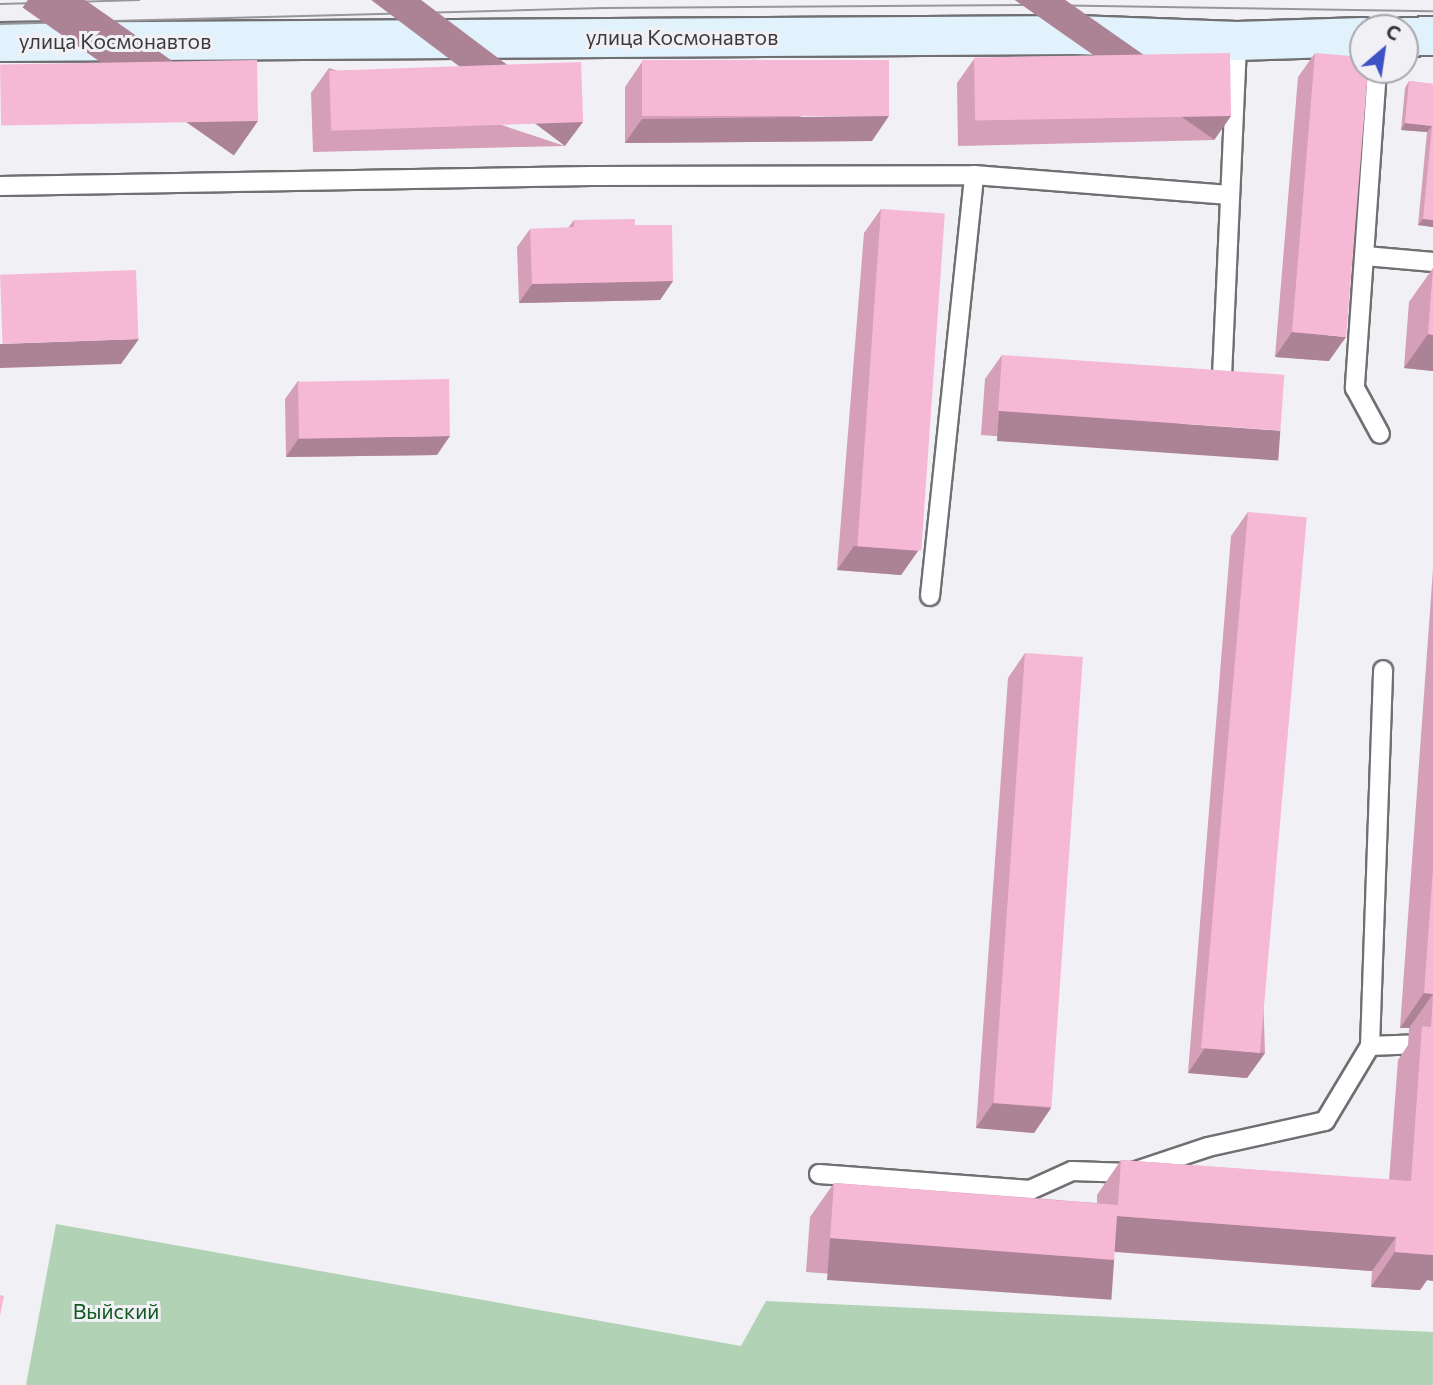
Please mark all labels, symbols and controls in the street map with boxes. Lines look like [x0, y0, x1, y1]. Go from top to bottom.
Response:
north arrow [1349, 14, 1419, 84]
text: С [1382, 19, 1405, 45]
street label: улица Космонавтов [586, 24, 778, 50]
street label: улица Космонавтов [19, 28, 211, 54]
park label: Выйский [73, 1298, 159, 1324]

